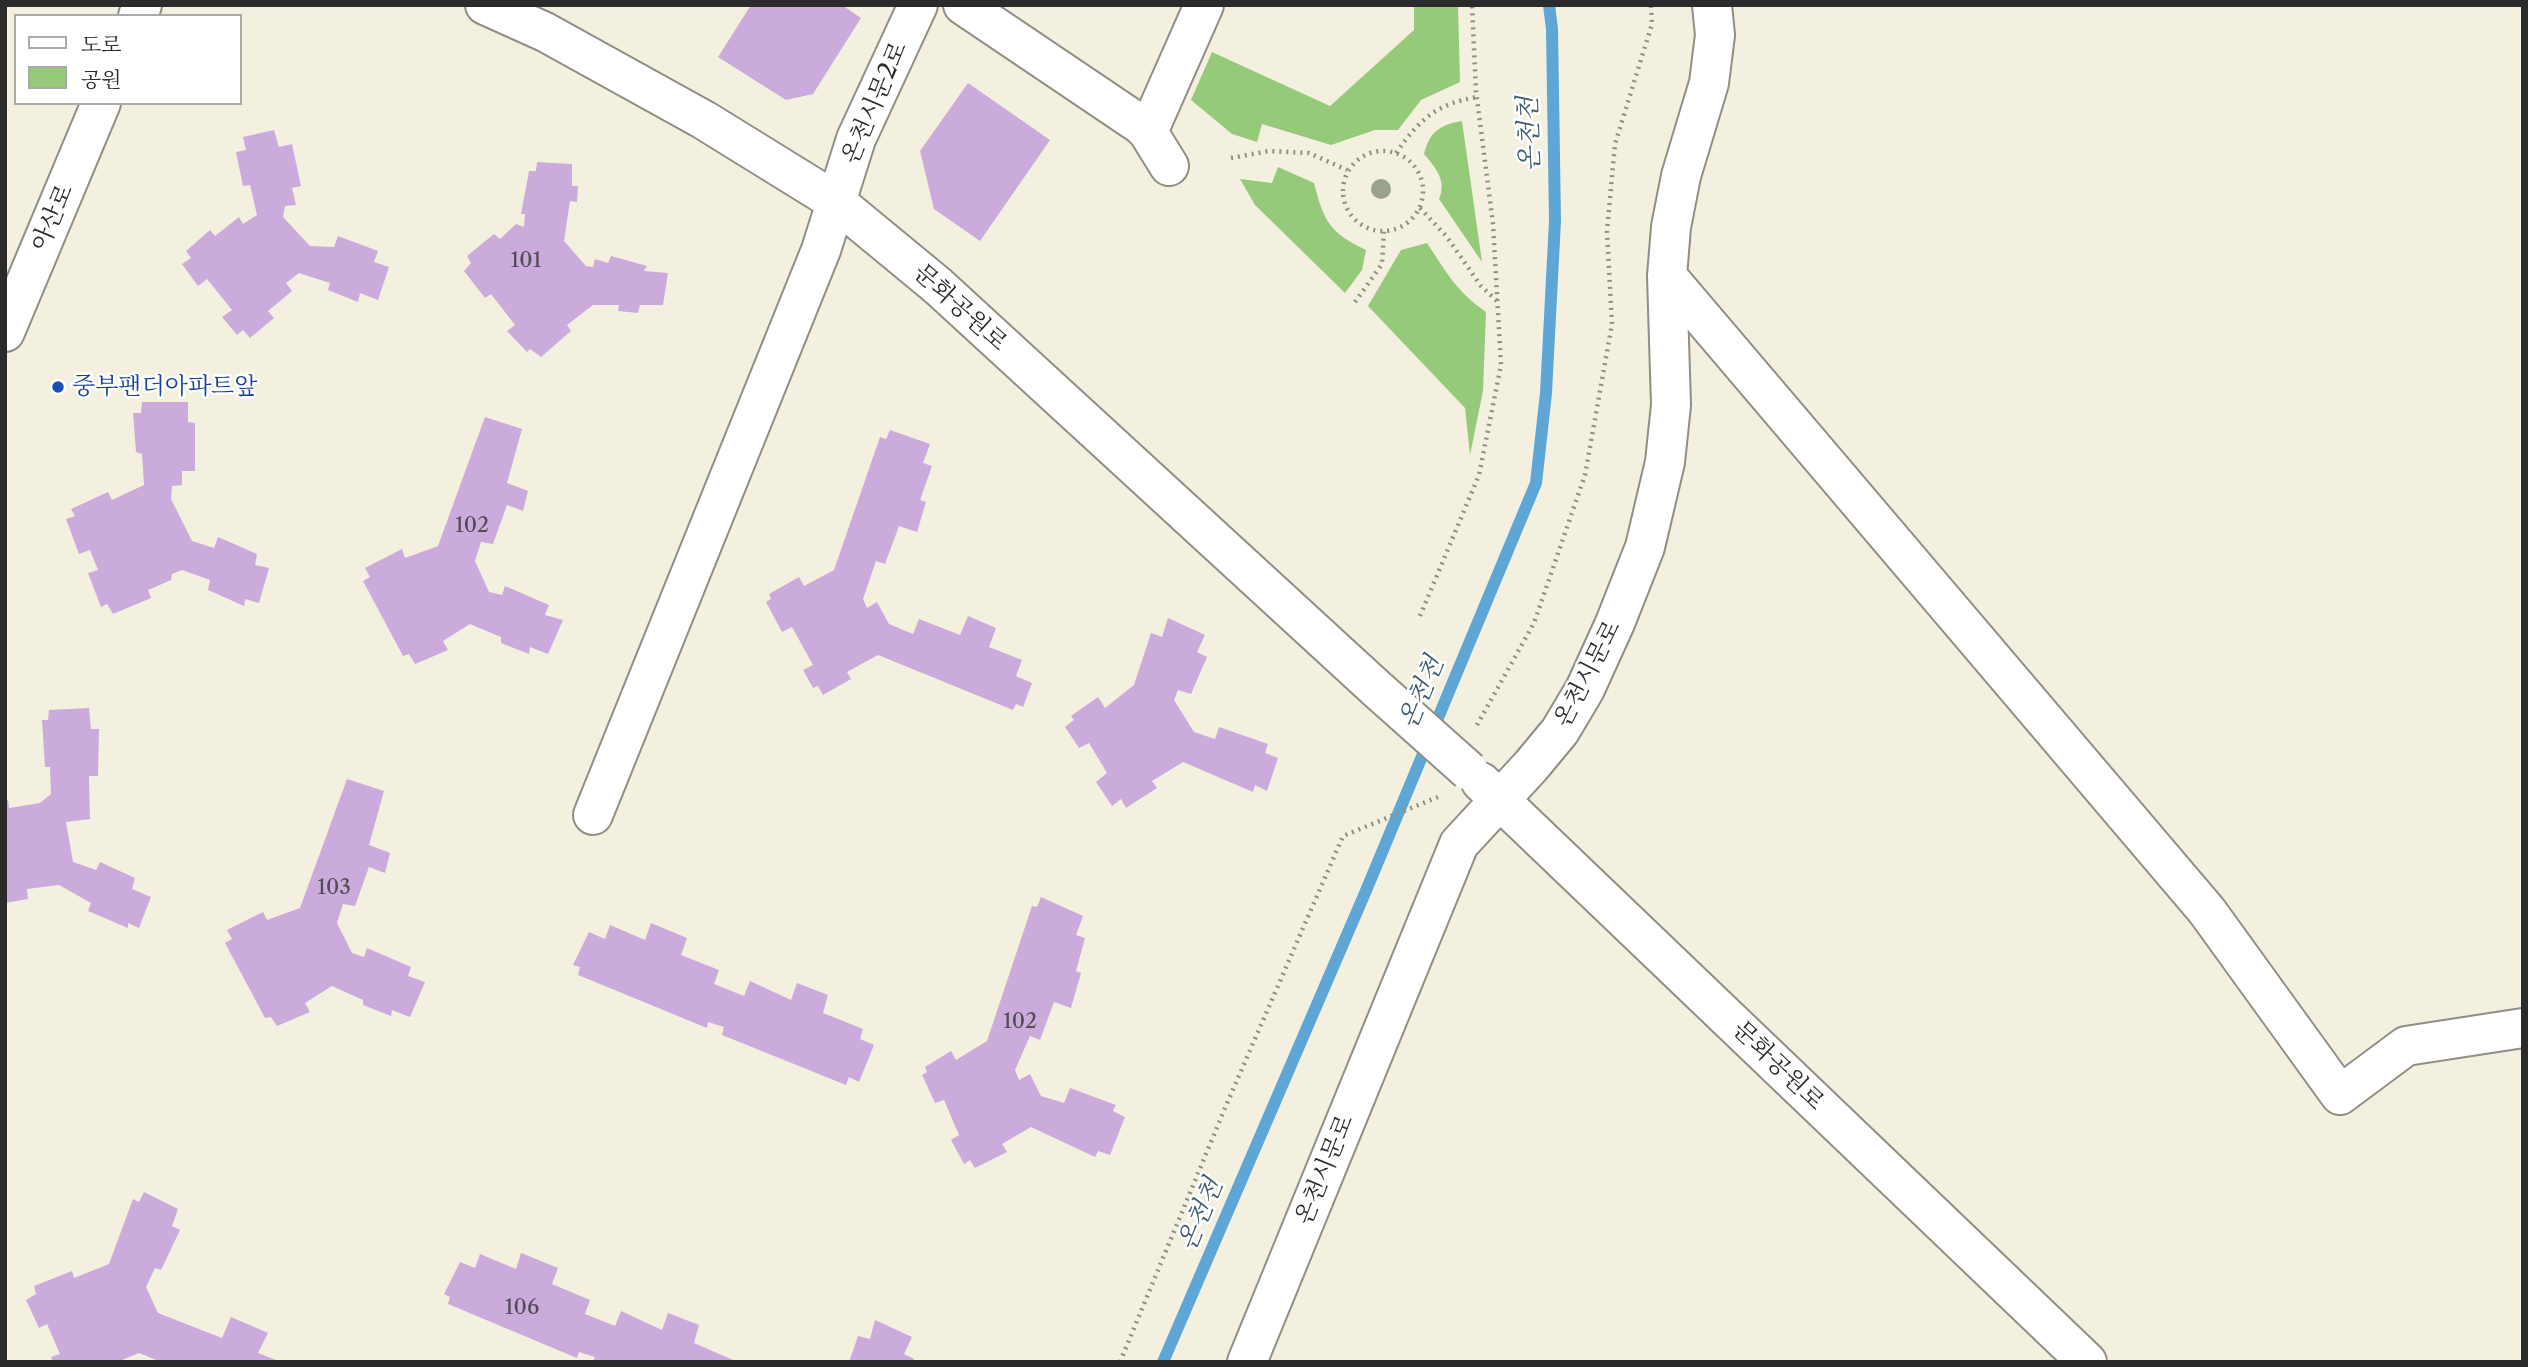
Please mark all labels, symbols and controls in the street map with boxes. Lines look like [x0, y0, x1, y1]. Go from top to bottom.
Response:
legend [14, 14, 242, 105]
text: 도로 [81, 32, 122, 57]
street label: 온천시문2로 [836, 38, 914, 168]
text: 공원 [81, 67, 122, 92]
water label: 온천천 [1513, 96, 1547, 172]
street label: 아산로 [26, 180, 80, 256]
house number: 101 [511, 248, 541, 274]
street label: 문화공원로 [907, 259, 1013, 357]
place label: 중부팬더아파트앞 [72, 373, 257, 401]
marker: 중부팬더아파트앞 [50, 379, 66, 395]
house number: 102 [455, 513, 489, 539]
street label: 온천시문로 [1549, 616, 1627, 732]
water label: 온천천 [1393, 652, 1451, 734]
house number: 103 [317, 875, 351, 901]
house number: 102 [1003, 1009, 1037, 1035]
street label: 문화공원로 [1726, 1015, 1830, 1117]
street label: 온천시문로 [1290, 1111, 1360, 1229]
water label: 온천천 [1172, 1174, 1230, 1256]
house number: 106 [505, 1295, 539, 1321]

